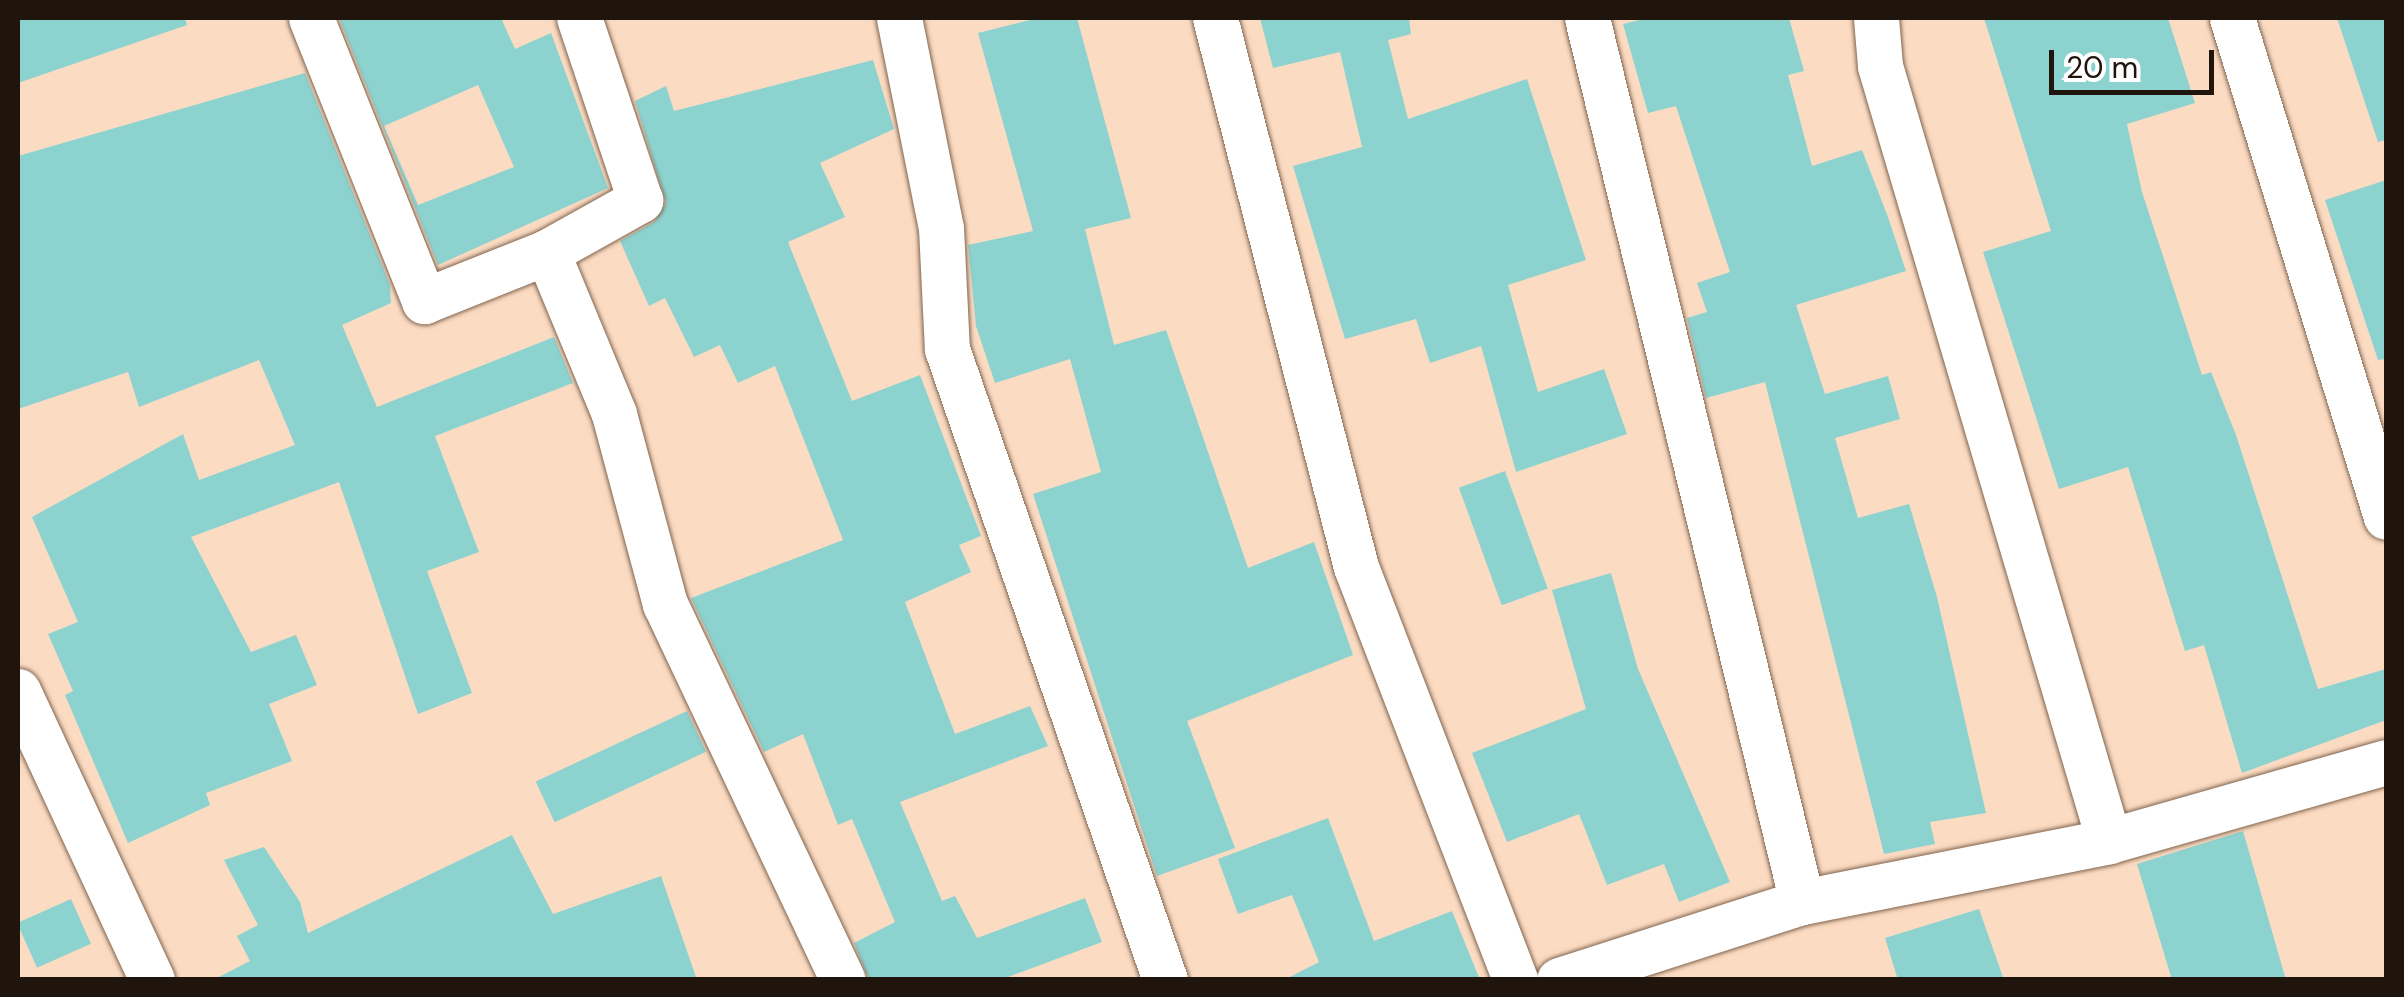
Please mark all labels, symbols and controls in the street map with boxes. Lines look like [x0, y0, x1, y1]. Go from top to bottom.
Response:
scale bar [2054, 30, 2219, 92]
text: 20 m [2066, 48, 2138, 87]

